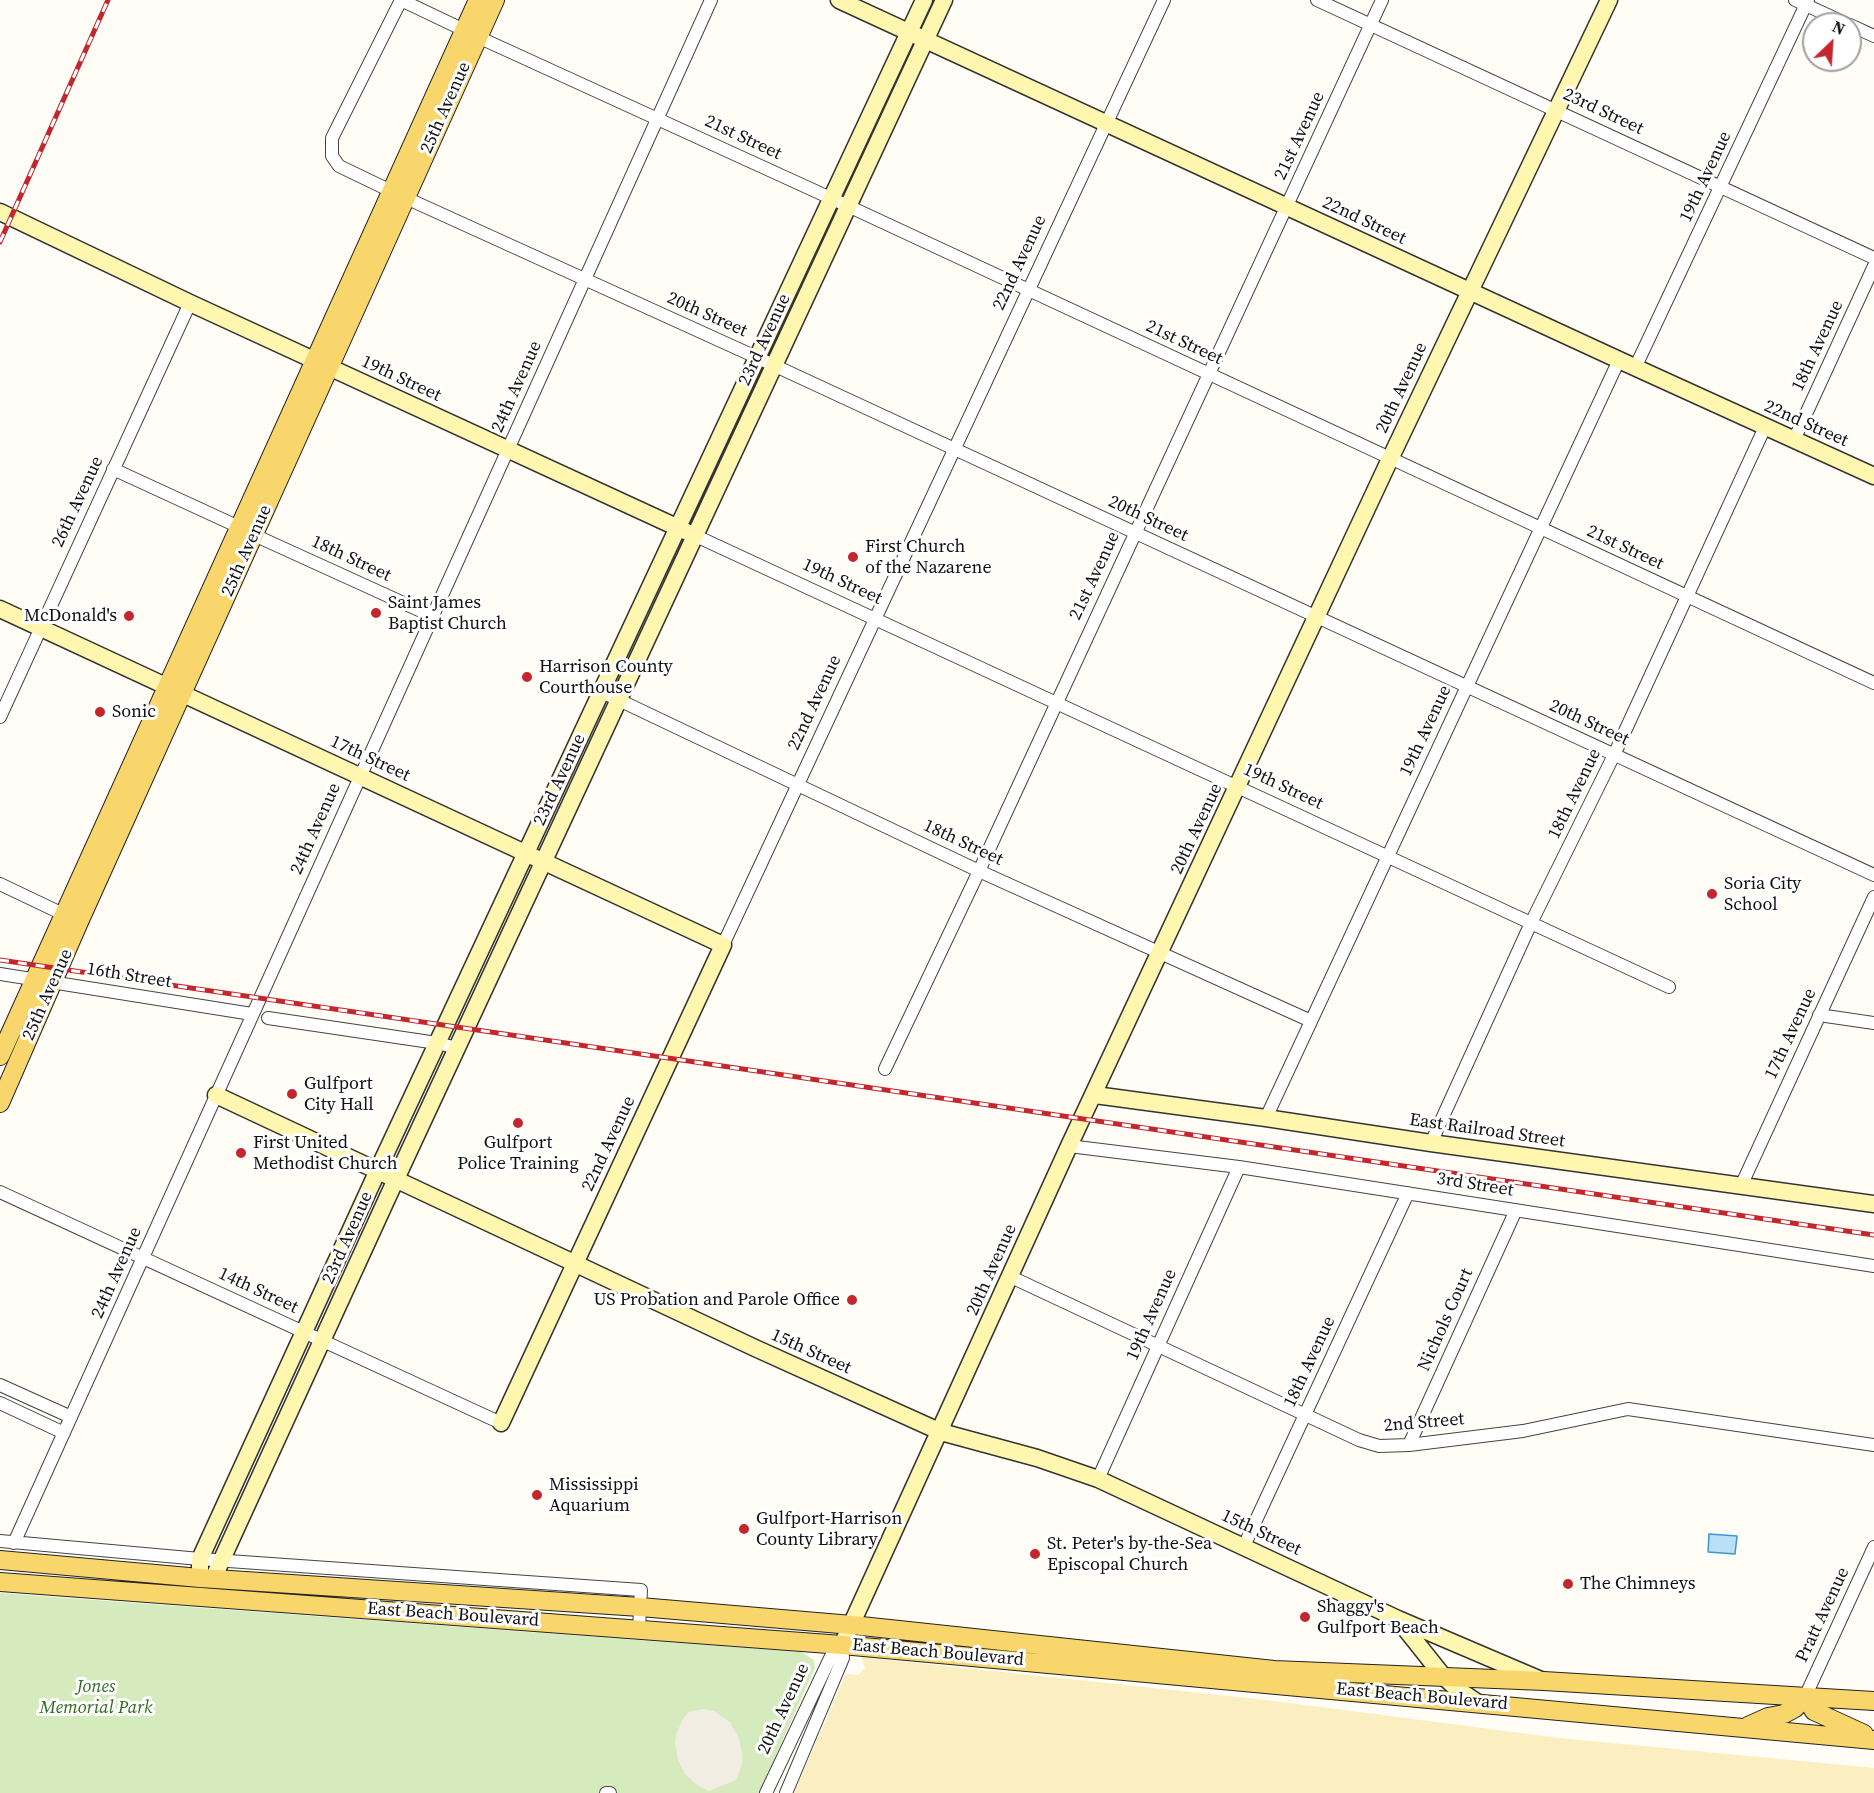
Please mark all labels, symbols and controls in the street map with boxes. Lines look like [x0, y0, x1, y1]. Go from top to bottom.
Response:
north arrow [1802, 12, 1862, 72]
text: N [1829, 15, 1849, 40]
street label: 25th Avenue [416, 59, 476, 157]
street label: 23rd Street [1559, 84, 1647, 140]
street label: 21st Avenue [1270, 88, 1330, 184]
street label: 21st Street [701, 111, 785, 165]
street label: 19th Avenue [1676, 128, 1736, 226]
street label: 22nd Street [1319, 192, 1409, 250]
street label: 22nd Avenue [989, 212, 1051, 314]
street label: 20th Street [664, 288, 750, 342]
street label: 23rd Avenue [734, 291, 796, 389]
street label: 18th Avenue [1788, 297, 1848, 395]
street label: 21st Street [1142, 316, 1226, 370]
street label: 24th Avenue [487, 338, 547, 436]
street label: 20th Avenue [1372, 339, 1432, 437]
street label: 19th Street [358, 351, 444, 407]
street label: 22nd Street [1761, 396, 1851, 452]
street label: 26th Avenue [48, 453, 108, 551]
street label: 20th Street [1105, 491, 1191, 547]
street label: 25th Avenue [217, 502, 277, 600]
street label: 21st Street [1583, 521, 1667, 575]
street label: 21st Avenue [1065, 528, 1125, 624]
street label: 18th Street [308, 531, 394, 587]
place label: First Church of the Nazarene [865, 536, 992, 578]
marker: First Church of the Nazarene [846, 550, 860, 564]
street label: 19th Street [799, 554, 885, 610]
place label: Saint James Baptist Church [388, 592, 507, 634]
place label: McDonald's [24, 605, 117, 627]
marker: Saint James Baptist Church [369, 606, 383, 620]
marker: McDonald's [122, 609, 136, 623]
street label: 22nd Avenue [784, 652, 846, 754]
place label: Harrison County Courthouse [539, 656, 673, 698]
marker: Harrison County Courthouse [520, 670, 534, 684]
street label: 19th Avenue [1396, 682, 1456, 780]
street label: 20th Street [1546, 695, 1632, 751]
place label: Sonic [112, 701, 156, 723]
marker: Sonic [93, 705, 107, 719]
street label: 17th Street [327, 731, 413, 787]
street label: 23rd Avenue [529, 731, 591, 829]
street label: 18th Avenue [1544, 745, 1606, 843]
street label: 19th Street [1240, 759, 1326, 815]
street label: 24th Avenue [286, 780, 346, 878]
street label: 20th Avenue [1167, 780, 1227, 878]
street label: 18th Street [920, 815, 1006, 871]
place label: Soria City School [1724, 873, 1801, 916]
marker: Soria City School [1705, 887, 1719, 901]
street label: 25th Avenue [18, 946, 78, 1044]
street label: 16th Street [85, 959, 173, 993]
street label: 17th Avenue [1761, 985, 1821, 1083]
place label: Gulfport City Hall [304, 1073, 374, 1116]
marker: Gulfport City Hall [285, 1087, 299, 1101]
street label: 22nd Avenue [578, 1093, 640, 1195]
street label: East Railroad Street [1408, 1109, 1566, 1153]
marker: Gulfport Police Training [511, 1116, 525, 1130]
place label: First United Methodist Church [253, 1132, 397, 1174]
place label: Gulfport Police Training [457, 1132, 579, 1174]
marker: First United Methodist Church [234, 1146, 248, 1160]
street label: 3rd Street [1435, 1168, 1515, 1202]
street label: 23rd Avenue [318, 1188, 378, 1288]
street label: 20th Avenue [962, 1221, 1022, 1319]
street label: 24th Avenue [87, 1224, 147, 1322]
street label: 14th Street [215, 1263, 301, 1319]
street label: Nichols Court [1414, 1265, 1478, 1375]
street label: 19th Avenue [1122, 1266, 1182, 1364]
place label: US Probation and Parole Office [594, 1289, 840, 1311]
marker: US Probation and Parole Office [845, 1293, 859, 1307]
street label: 18th Avenue [1280, 1313, 1340, 1411]
street label: 15th Street [768, 1325, 854, 1379]
street label: 2nd Street [1383, 1409, 1465, 1437]
place label: Mississippi Aquarium [549, 1474, 639, 1516]
marker: Mississippi Aquarium [530, 1488, 544, 1502]
street label: 15th Street [1218, 1505, 1304, 1561]
place label: Gulfport-Harrison County Library [756, 1508, 902, 1550]
marker: Gulfport-Harrison County Library [737, 1522, 751, 1536]
place label: St. Peter's by-the-Sea Episcopal Church [1047, 1533, 1212, 1576]
marker: St. Peter's by-the-Sea Episcopal Church [1028, 1547, 1042, 1561]
street label: Pratt Avenue [1792, 1564, 1854, 1666]
place label: The Chimneys [1580, 1573, 1696, 1595]
marker: The Chimneys [1561, 1577, 1575, 1591]
place label: Shaggy's Gulfport Beach [1317, 1596, 1439, 1638]
street label: East Beach Boulevard [366, 1598, 540, 1632]
marker: Shaggy's Gulfport Beach [1298, 1610, 1312, 1624]
street label: East Beach Boulevard [851, 1635, 1025, 1671]
street label: 20th Avenue [754, 1660, 814, 1758]
park label: Jones Memorial Park [40, 1676, 152, 1718]
street label: East Beach Boulevard [1335, 1679, 1509, 1715]

